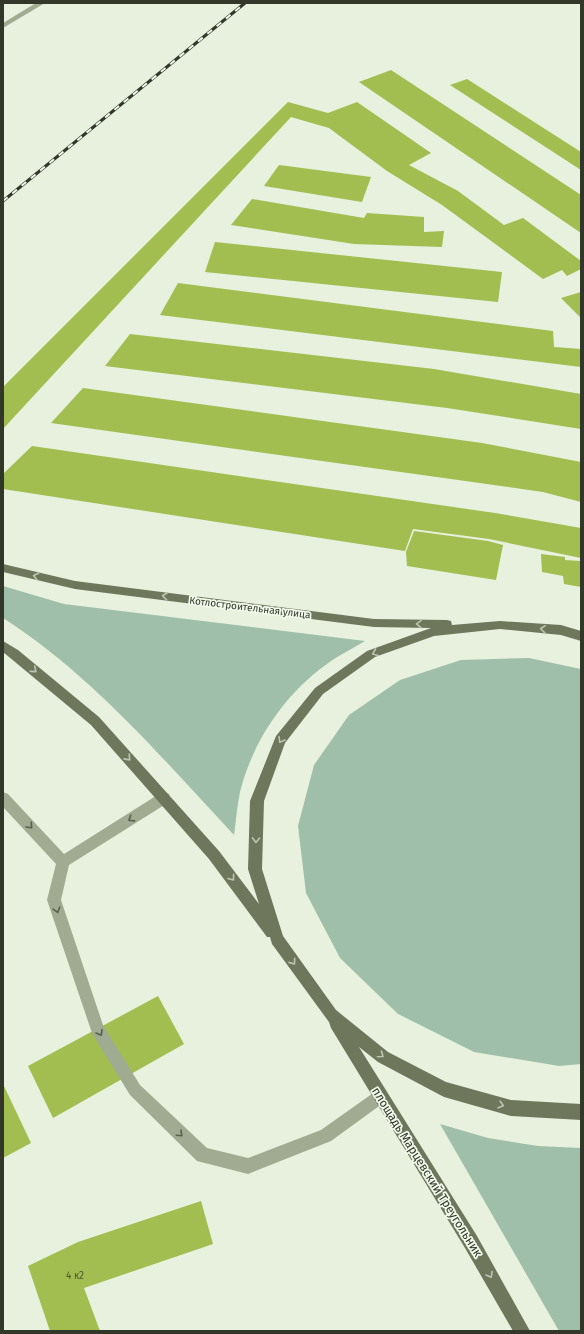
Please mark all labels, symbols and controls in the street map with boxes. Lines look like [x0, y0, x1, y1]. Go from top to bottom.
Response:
one-way arrow [33, 572, 40, 580]
one-way arrow [162, 592, 168, 601]
street label: Котлостроительная улица [189, 595, 311, 621]
one-way arrow [416, 619, 422, 628]
one-way arrow [540, 624, 546, 633]
one-way arrow [372, 648, 380, 656]
one-way arrow [29, 665, 36, 672]
one-way arrow [279, 736, 286, 743]
one-way arrow [124, 754, 131, 761]
one-way arrow [128, 814, 135, 822]
one-way arrow [25, 821, 32, 829]
one-way arrow [252, 837, 260, 843]
one-way arrow [227, 873, 234, 880]
one-way arrow [52, 907, 61, 914]
one-way arrow [288, 957, 295, 964]
one-way arrow [95, 1029, 102, 1036]
one-way arrow [377, 1050, 384, 1057]
street label: площадь Марцевский Треугольник [369, 1085, 486, 1260]
one-way arrow [497, 1100, 504, 1109]
one-way arrow [176, 1129, 183, 1136]
house number: 4 к2 [66, 1270, 84, 1282]
one-way arrow [485, 1271, 492, 1278]

